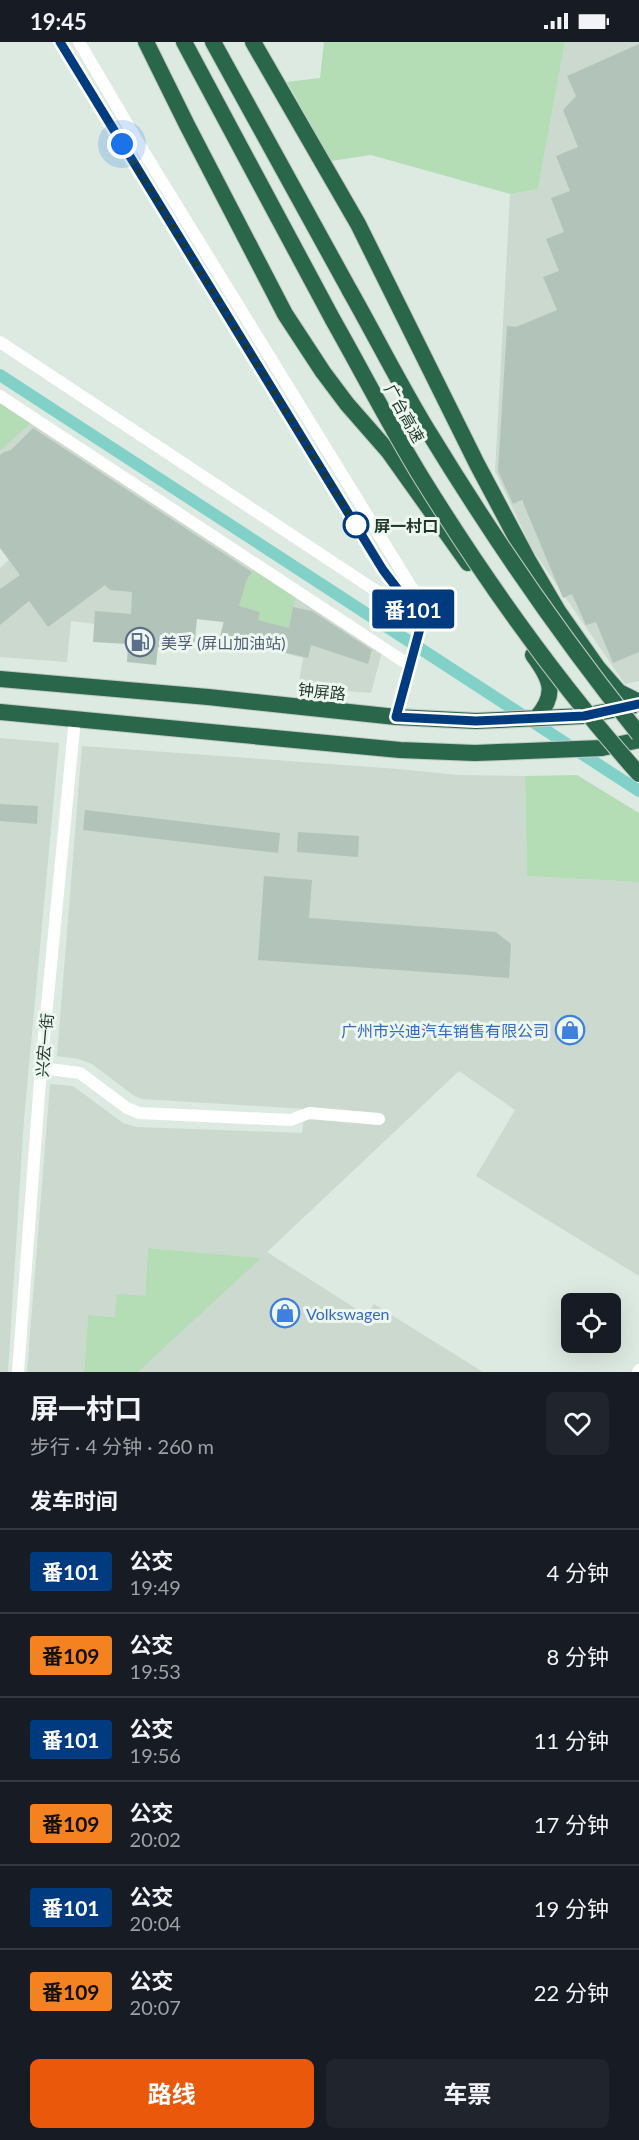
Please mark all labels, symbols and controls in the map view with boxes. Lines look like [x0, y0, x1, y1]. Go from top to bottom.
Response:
text: 19:45 [30, 8, 87, 35]
your location [107, 129, 137, 159]
street label: 广台高速 [381, 380, 429, 446]
marker: 屏一村口 [343, 512, 369, 538]
place label: 屏一村口 [374, 516, 438, 535]
line badge: 番101 [371, 590, 455, 628]
text: 番101 [384, 597, 442, 622]
fuel station icon: 美孚 (屏山加油站) [124, 626, 156, 658]
place label: 美孚 (屏山加油站) [161, 633, 286, 652]
street label: 钟屏路 [297, 679, 347, 703]
street label: 兴宏一街 [32, 1012, 56, 1078]
shop icon: 广州市兴迪汽车销售有限公司 [554, 1014, 586, 1046]
place label: 广州市兴迪汽车销售有限公司 [341, 1021, 549, 1040]
map controls [561, 1293, 621, 1353]
button: locate [561, 1293, 621, 1353]
shop icon: Volkswagen [269, 1297, 301, 1329]
place label: Volkswagen [306, 1304, 390, 1323]
text: 屏一村口 [30, 1391, 142, 1425]
button: heart [546, 1392, 609, 1455]
text: 步行 · 4 分钟 · 260 m [30, 1434, 214, 1458]
text: 发车时间 [30, 1487, 118, 1514]
text: 公交 [130, 1547, 174, 1574]
text: 番101 [42, 1559, 100, 1584]
text: 4 分钟 [547, 1559, 609, 1586]
text: 19:49 [130, 1575, 181, 1599]
text: 公交 [130, 1631, 174, 1658]
text: 番109 [42, 1643, 100, 1668]
text: 8 分钟 [547, 1643, 609, 1670]
text: 19:53 [130, 1659, 181, 1683]
text: 公交 [130, 1715, 174, 1742]
text: 番101 [42, 1727, 100, 1752]
text: 11 分钟 [534, 1727, 609, 1754]
text: 19:56 [130, 1743, 181, 1767]
text: 公交 [130, 1799, 174, 1826]
text: 番109 [42, 1811, 100, 1836]
text: 17 分钟 [534, 1811, 609, 1838]
text: 20:02 [130, 1827, 181, 1851]
text: 公交 [130, 1883, 174, 1910]
text: 番101 [42, 1895, 100, 1920]
text: 19 分钟 [534, 1895, 609, 1922]
text: 20:04 [130, 1911, 181, 1935]
text: 公交 [130, 1967, 174, 1994]
text: 番109 [42, 1979, 100, 2004]
text: 22 分钟 [534, 1979, 609, 2006]
text: 20:07 [130, 1995, 181, 2019]
button: 路线 [30, 2059, 314, 2128]
button: 车票 [326, 2059, 609, 2128]

